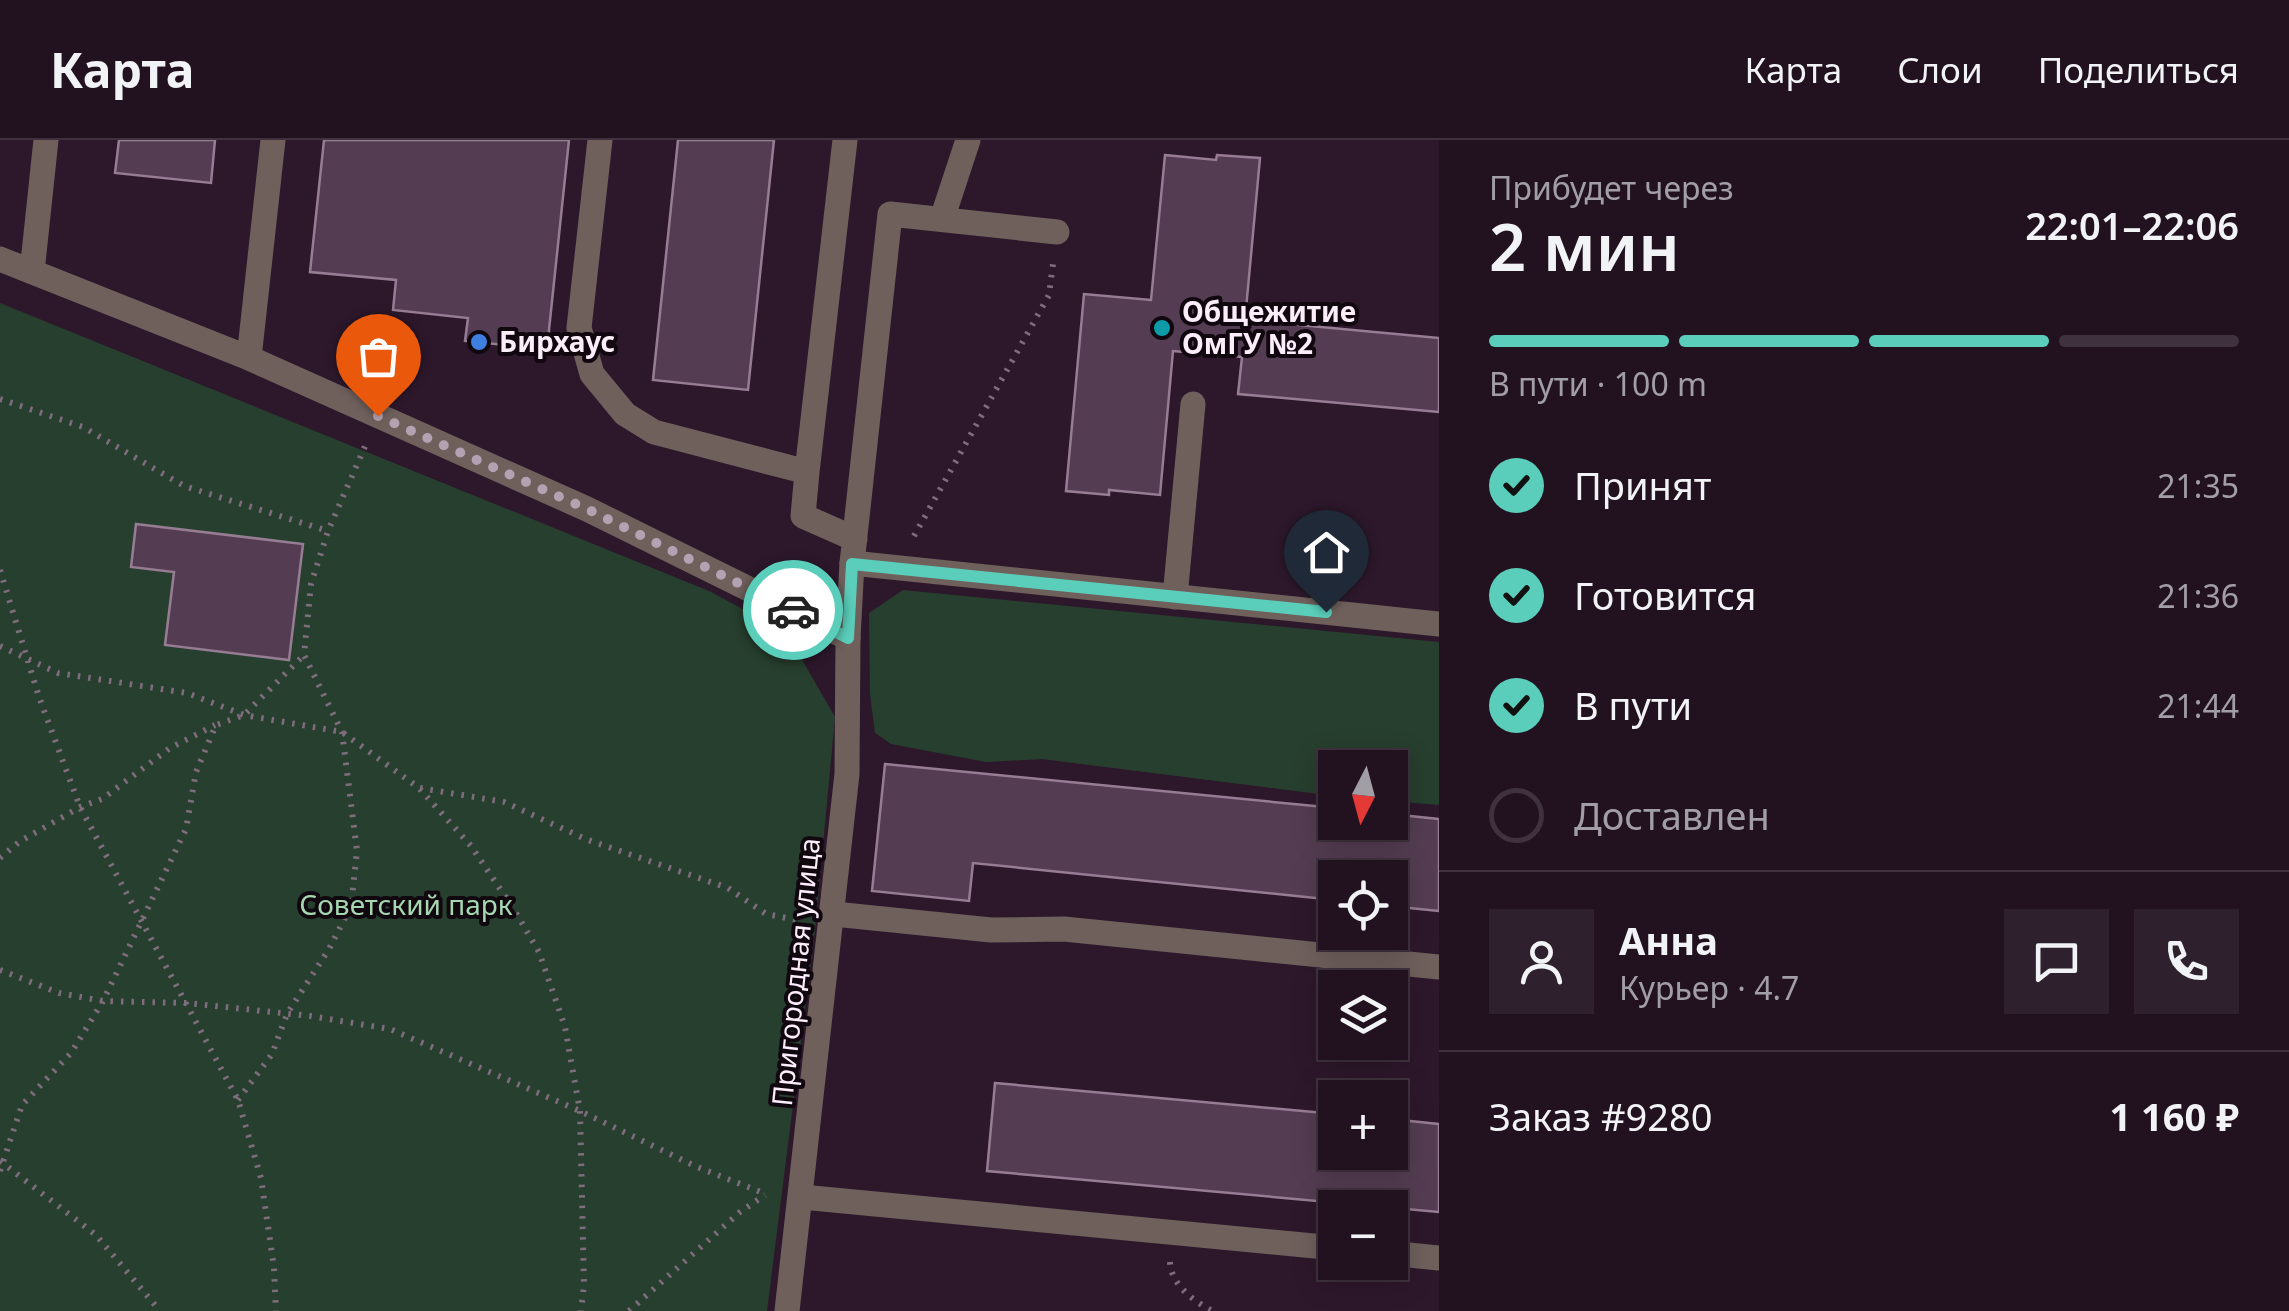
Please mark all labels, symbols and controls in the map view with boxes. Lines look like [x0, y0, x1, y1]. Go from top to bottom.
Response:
text: Карта [50, 37, 194, 102]
text: Карта [1745, 46, 1842, 93]
text: Слои [1897, 46, 1983, 93]
text: Поделиться [2038, 46, 2239, 93]
text: Прибудет через [1489, 166, 1734, 209]
text: 22:01–22:06 [2025, 199, 2239, 251]
text: 2 мин [1489, 202, 1680, 290]
place label: Общежитие ОмГУ №2 [1182, 292, 1356, 362]
pin [336, 314, 421, 417]
marker: Общежитие ОмГУ №2 [1151, 317, 1173, 339]
place label: Бирхаус [499, 322, 615, 360]
icon: bag [351, 329, 406, 384]
marker: Бирхаус [468, 331, 490, 353]
text: В пути · 100 m [1489, 362, 1707, 405]
icon: check [1489, 458, 1544, 513]
text: Принят [1574, 459, 1711, 511]
text: 21:35 [2157, 464, 2239, 507]
pin [1284, 510, 1369, 613]
icon: home [1299, 525, 1354, 580]
courier [743, 560, 843, 660]
icon: check [1489, 568, 1544, 623]
text: Готовится [1574, 569, 1756, 621]
text: 21:36 [2157, 574, 2239, 617]
icon: car [766, 583, 821, 638]
icon: check [1489, 678, 1544, 733]
text: В пути [1574, 679, 1692, 731]
text: 21:44 [2157, 684, 2239, 727]
north arrow [1318, 750, 1408, 840]
map controls [1318, 750, 1408, 1280]
text: Доставлен [1574, 789, 1770, 841]
street label: Пригородная улица [762, 836, 828, 1108]
button: locate [1318, 860, 1408, 950]
park label: Советский парк [299, 885, 513, 923]
button: person [1489, 909, 1594, 1014]
button: chat [2004, 909, 2109, 1014]
button: phone [2134, 909, 2239, 1014]
text: Анна [1619, 914, 1718, 966]
text: Курьер · 4.7 [1619, 966, 1799, 1009]
button: layers [1318, 970, 1408, 1060]
button: + [1318, 1080, 1408, 1170]
text: Заказ #9280 [1489, 1090, 1713, 1142]
text: 1 160 ₽ [2109, 1090, 2239, 1142]
button: − [1318, 1190, 1408, 1280]

